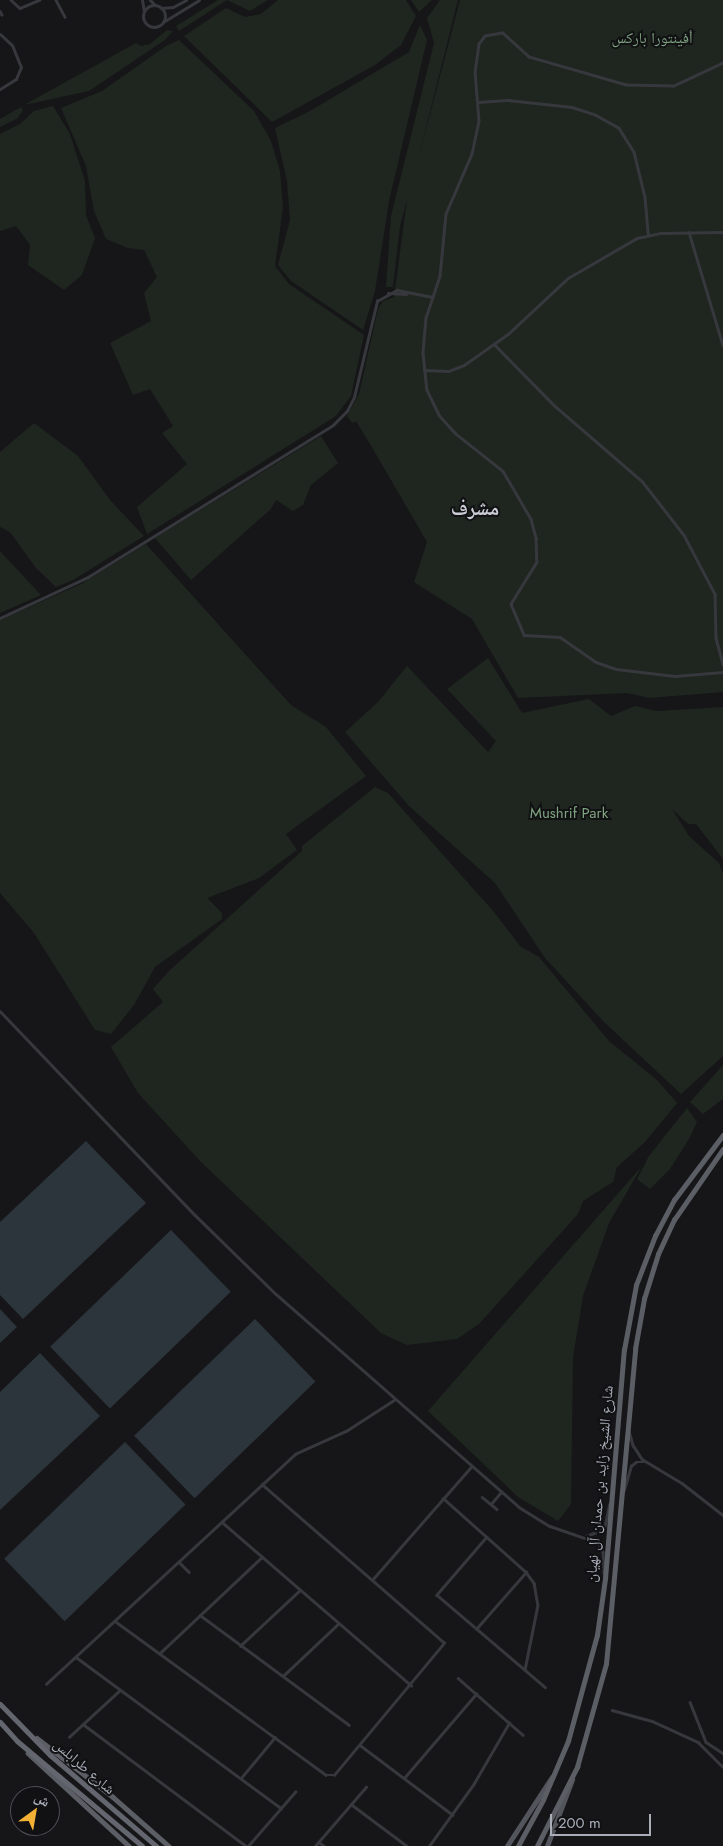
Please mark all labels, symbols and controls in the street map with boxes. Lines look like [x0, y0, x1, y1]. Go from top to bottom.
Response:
park label: أفينتورا باركس [611, 30, 693, 48]
district label: مشرف [451, 496, 499, 520]
park label: Mushrif Park [530, 805, 608, 823]
street label: شارع الشيخ زايد بن حمدان آل نهيان [582, 1385, 618, 1583]
street label: شارع طرابلس [50, 1735, 118, 1799]
north arrow [10, 1786, 60, 1836]
text: ش [31, 1787, 54, 1812]
scale bar [553, 1804, 654, 1836]
text: 200 m [558, 1812, 601, 1834]

